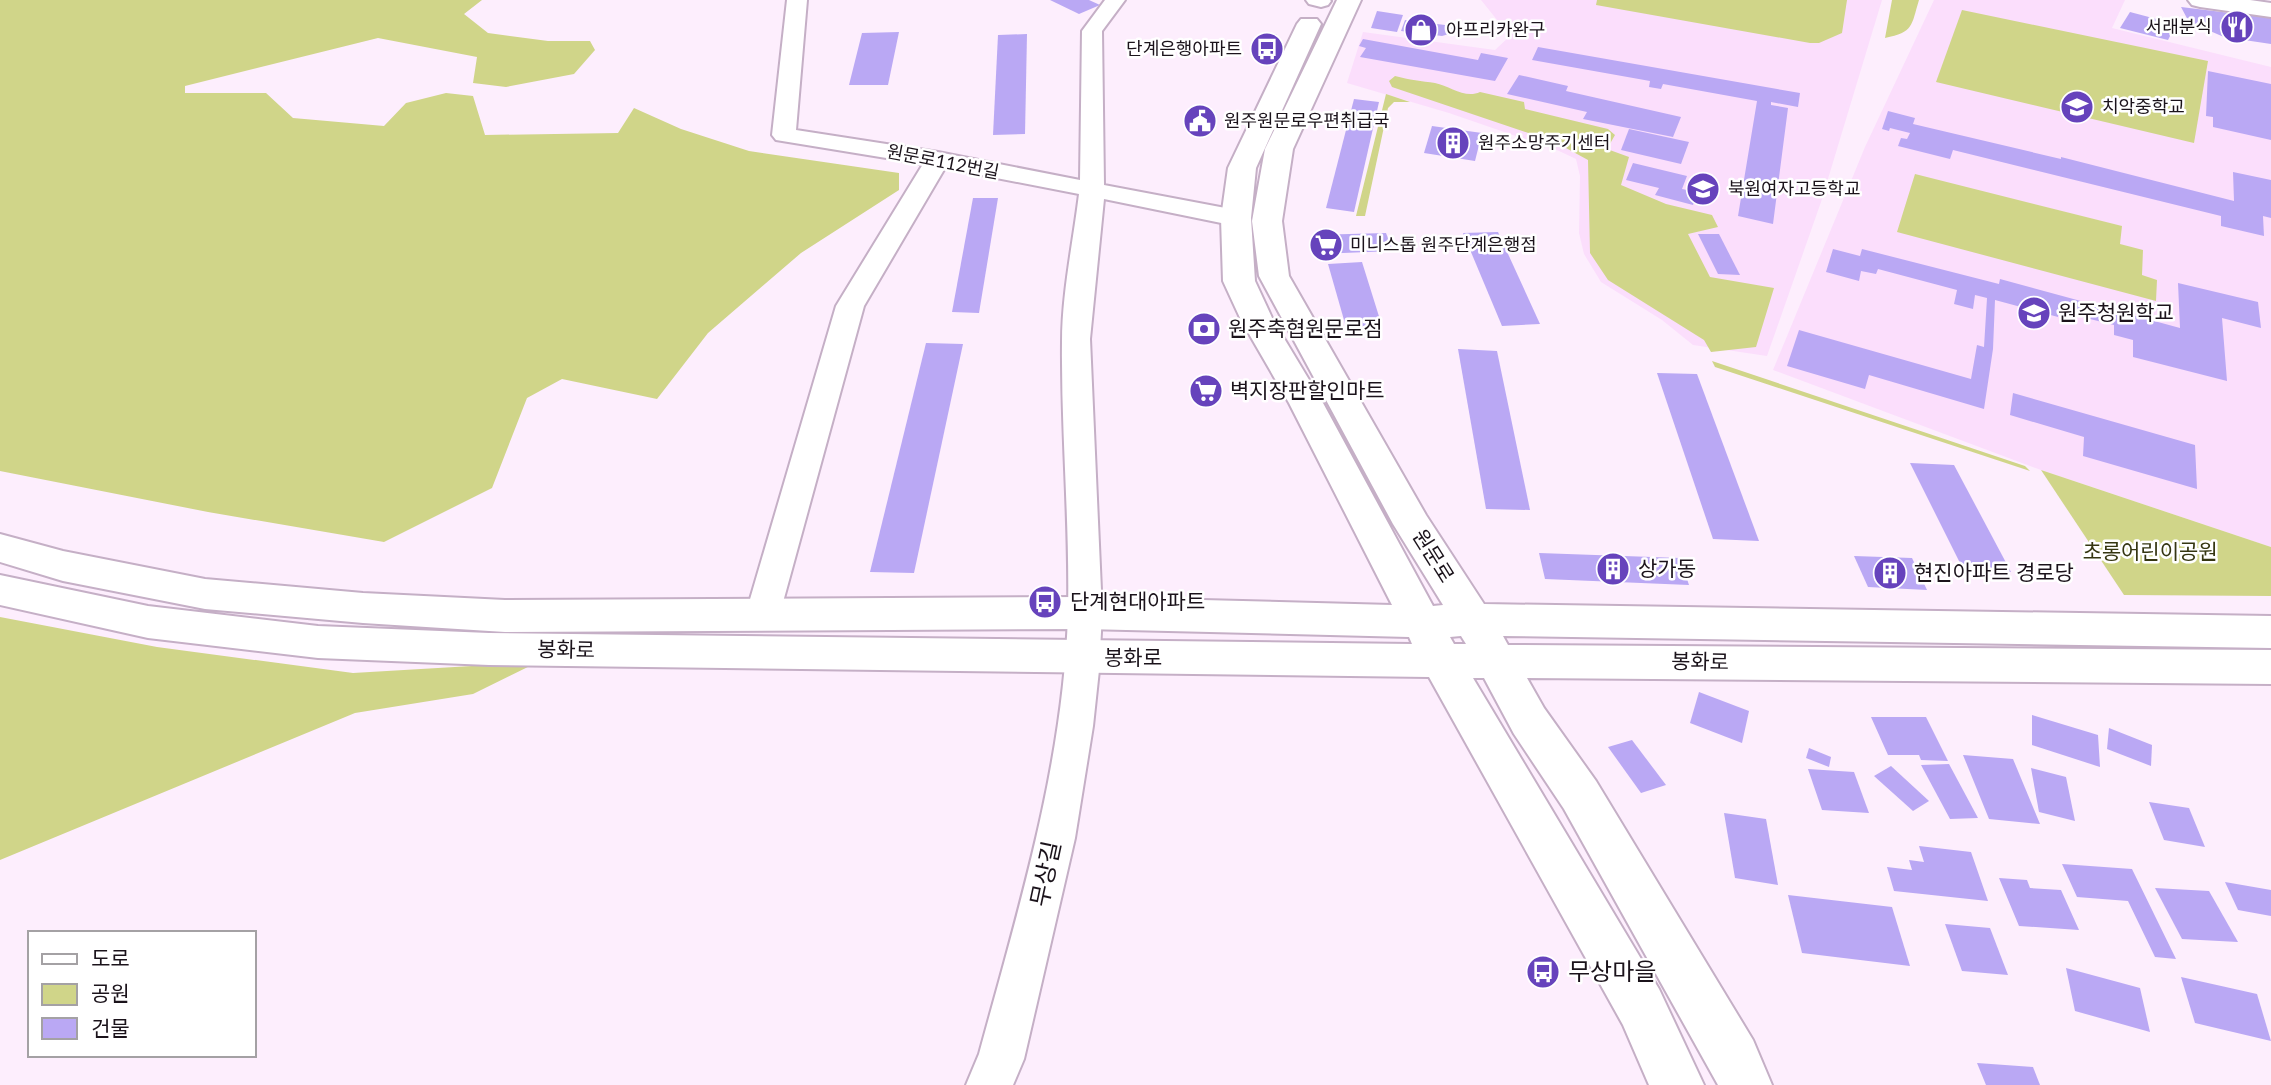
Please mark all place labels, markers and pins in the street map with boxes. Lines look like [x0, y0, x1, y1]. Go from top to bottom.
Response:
restaurant icon: 서래분식 [2218, 8, 2256, 46]
shop icon: 아프리카완구 [1402, 11, 1440, 49]
place label: 서래분식 [2146, 15, 2212, 37]
place label: 아프리카완구 [1446, 18, 1545, 40]
bus stop icon: 단계은행아파트 [1248, 30, 1286, 68]
place label: 단계은행아파트 [1126, 37, 1242, 59]
school or university icon: 치악중학교 [2058, 88, 2096, 126]
place label: 치악중학교 [2102, 95, 2185, 117]
public building icon: 원주원문로우편취급국 [1181, 102, 1219, 140]
place label: 원주원문로우편취급국 [1224, 109, 1390, 131]
building icon: 원주소망주기센터 [1434, 124, 1472, 162]
place label: 원주소망주기센터 [1478, 131, 1610, 153]
school or university icon: 북원여자고등학교 [1684, 170, 1722, 208]
place label: 북원여자고등학교 [1728, 177, 1860, 199]
supermarket icon: 미니스톱 원주단계은행점 [1307, 226, 1345, 264]
place label: 미니스톱 원주단계은행점 [1350, 233, 1537, 255]
school or university icon: 원주청원학교 [2015, 294, 2053, 332]
place label: 원주청원학교 [2058, 299, 2174, 324]
bank icon: 원주축협원문로점 [1185, 310, 1223, 348]
place label: 원주축협원문로점 [1228, 315, 1383, 340]
supermarket icon: 벽지장판할인마트 [1187, 372, 1225, 410]
place label: 벽지장판할인마트 [1230, 377, 1385, 402]
building icon: 상가동 [1594, 550, 1632, 588]
building icon: 현진아파트 경로당 [1871, 554, 1909, 592]
place label: 상가동 [1638, 555, 1696, 580]
place label: 현진아파트 경로당 [1914, 559, 2074, 584]
bus stop icon: 단계현대아파트 [1026, 583, 1064, 621]
place label: 단계현대아파트 [1070, 588, 1205, 613]
bus stop icon: 무상마을 [1524, 953, 1562, 991]
place label: 무상마을 [1568, 956, 1656, 985]

